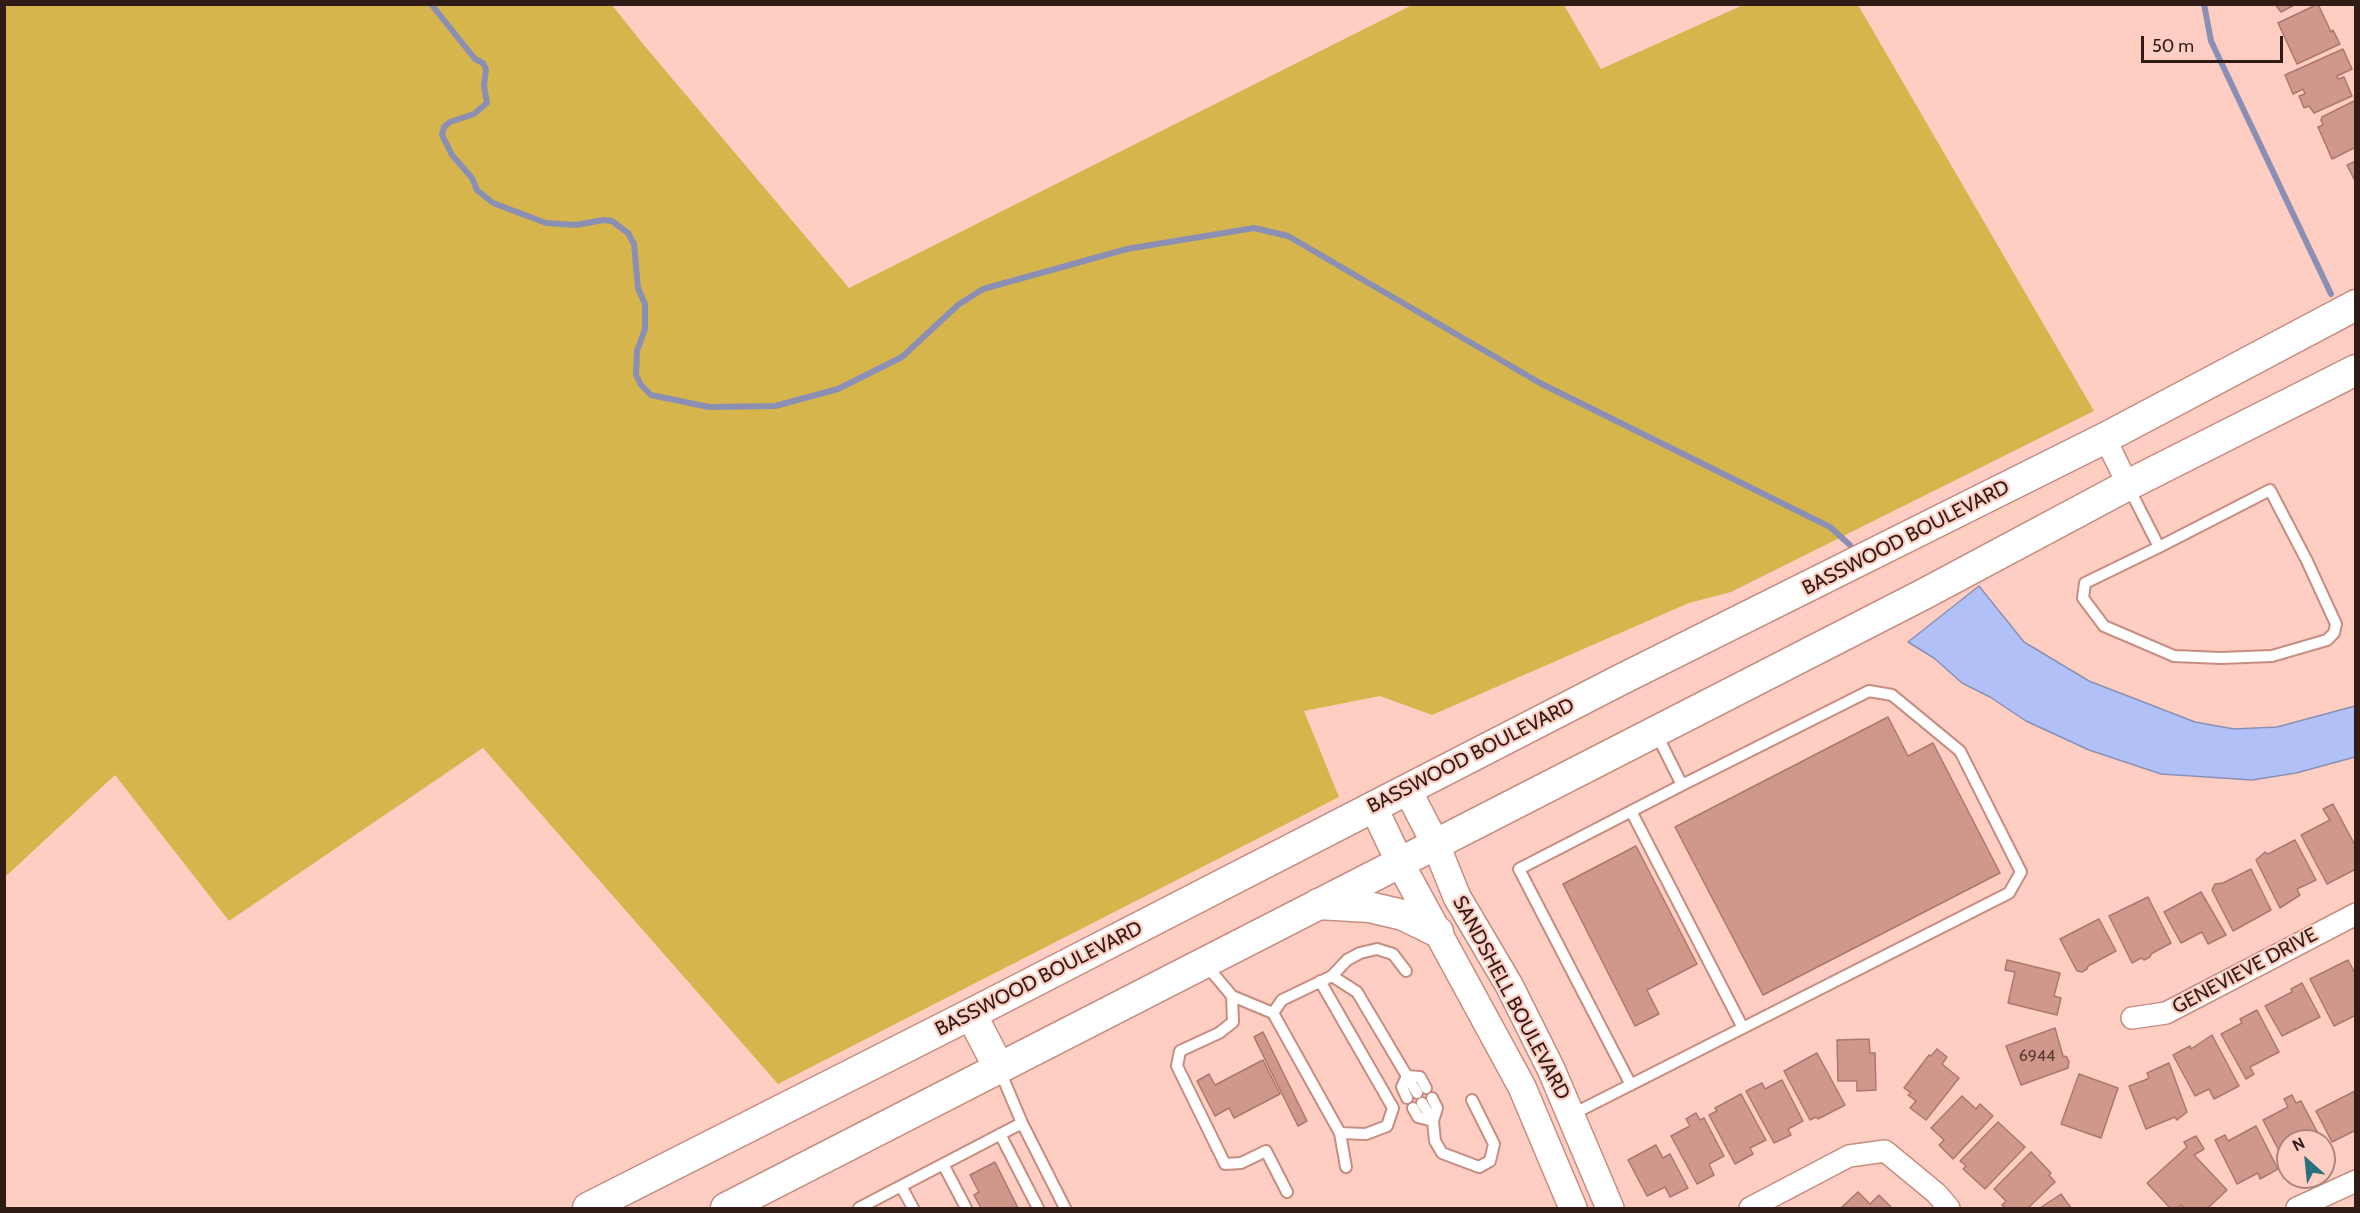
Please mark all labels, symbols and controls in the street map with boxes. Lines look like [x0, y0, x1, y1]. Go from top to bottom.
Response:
scale bar [2144, 24, 2286, 62]
text: 50 m [2152, 35, 2194, 57]
street label: BASSWOOD BOULEVARD [1798, 475, 2014, 601]
street label: BASSWOOD BOULEVARD [1363, 693, 1579, 819]
street label: SANDSHELL BOULEVARD [1447, 892, 1575, 1104]
street label: BASSWOOD BOULEVARD [931, 916, 1147, 1042]
street label: GENEVIEVE DRIVE [2168, 923, 2322, 1019]
house number: 6944 [2019, 1046, 2055, 1066]
north arrow [2276, 1129, 2336, 1189]
text: N [2289, 1133, 2308, 1155]

